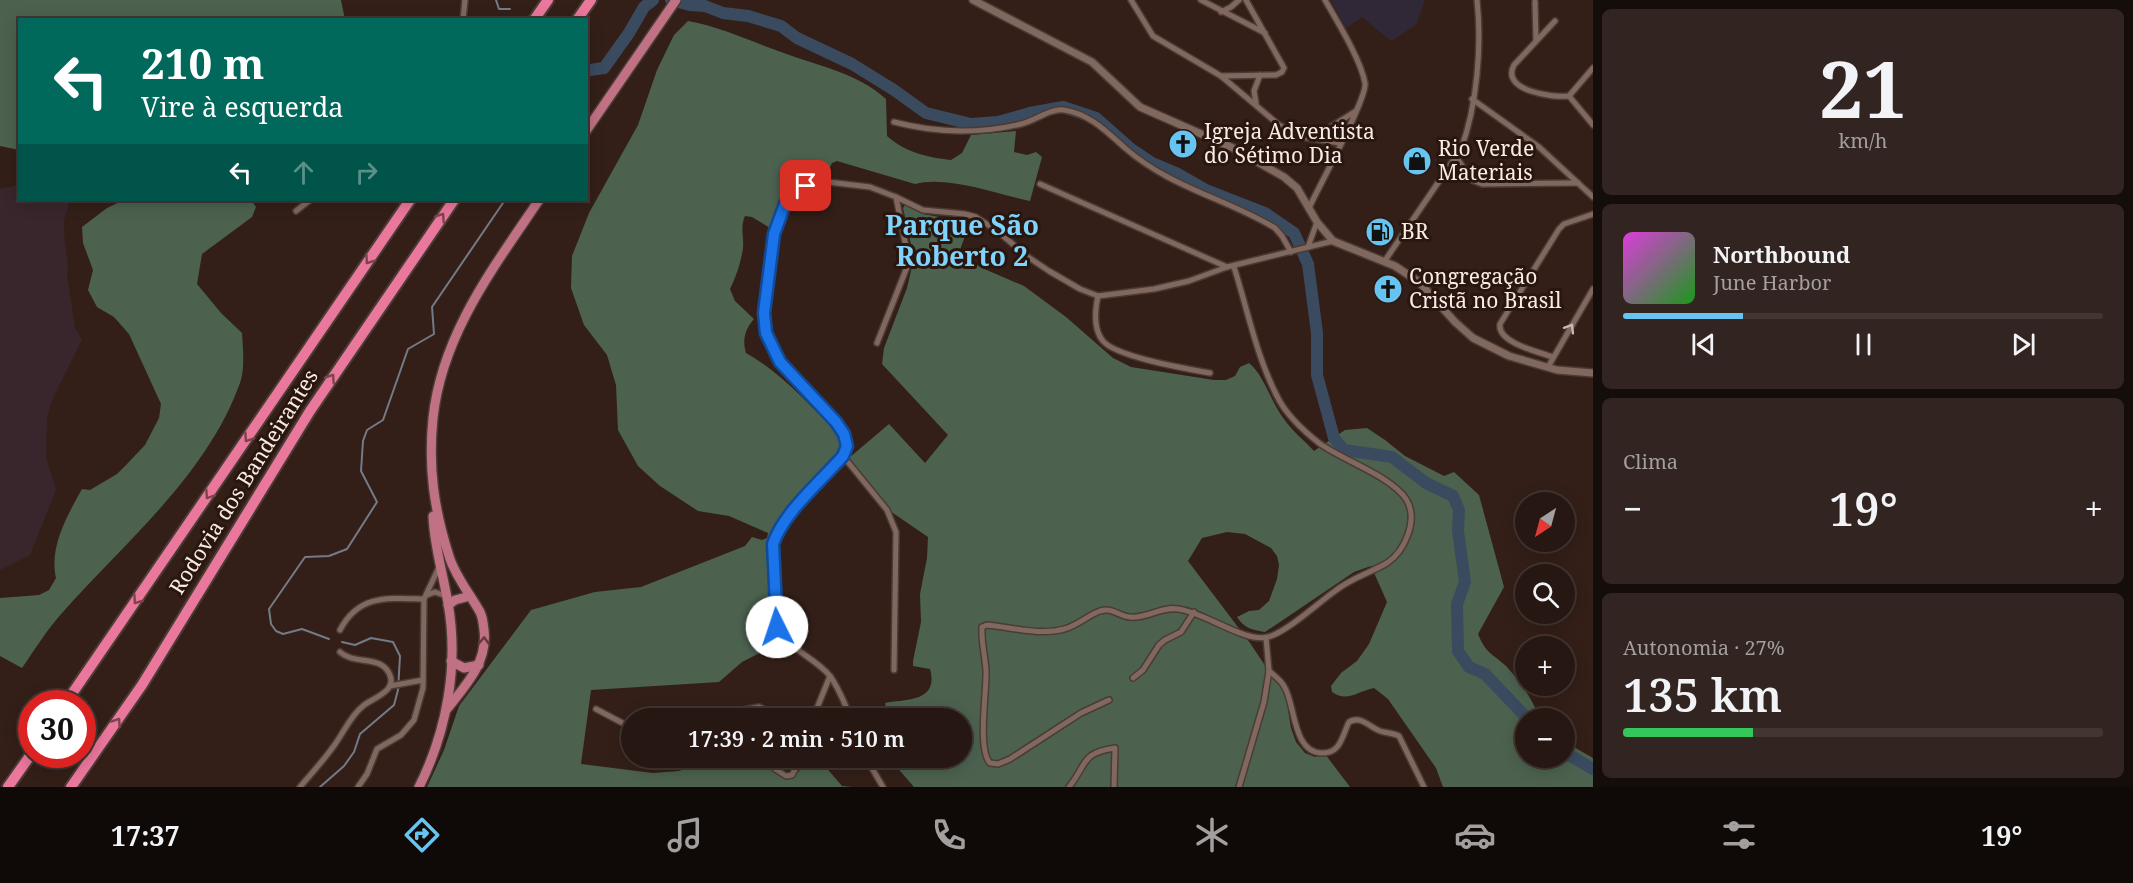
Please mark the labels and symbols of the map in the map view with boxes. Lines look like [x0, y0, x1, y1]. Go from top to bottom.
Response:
place label: Igreja Adventista do Sétimo Dia [1204, 117, 1375, 169]
church icon: Igreja Adventista do Sétimo Dia [1167, 128, 1199, 160]
place label: Rio Verde Materiais [1438, 134, 1534, 186]
shop icon: Rio Verde Materiais [1401, 145, 1433, 177]
pin [780, 160, 831, 211]
district label: Parque São Roberto 2 [885, 206, 1039, 274]
one-way arrow [434, 213, 445, 224]
fuel station icon: BR [1364, 216, 1396, 248]
place label: BR [1401, 217, 1429, 245]
one-way arrow [365, 253, 376, 264]
place label: Congregação Cristã no Brasil [1409, 262, 1562, 314]
church icon: Congregação Cristã no Brasil [1372, 273, 1404, 305]
one-way arrow [1563, 324, 1574, 334]
street label: Rodovia dos Bandeirantes [162, 364, 324, 599]
one-way arrow [324, 374, 335, 385]
one-way arrow [244, 432, 255, 443]
one-way arrow [206, 488, 217, 499]
north arrow [1515, 492, 1575, 552]
one-way arrow [133, 594, 144, 605]
position arrow [745, 595, 809, 659]
one-way arrow [477, 636, 490, 645]
speed limit sign: 30 [18, 690, 96, 768]
one-way arrow [110, 718, 121, 729]

